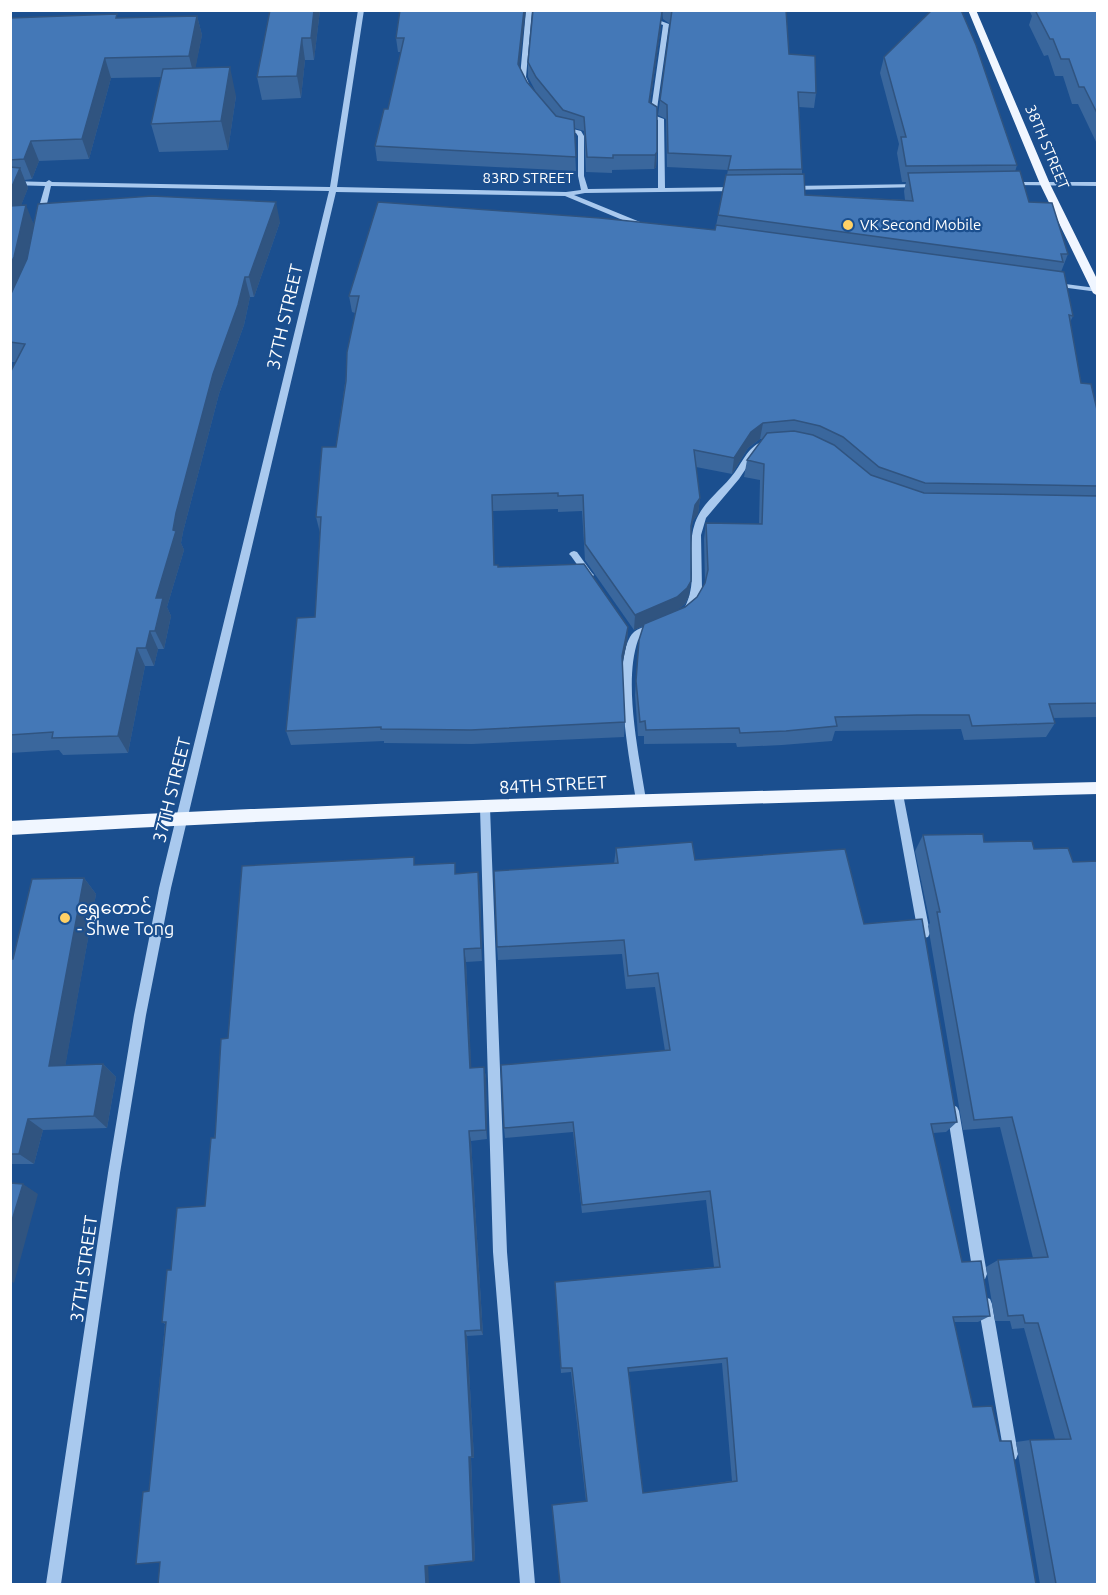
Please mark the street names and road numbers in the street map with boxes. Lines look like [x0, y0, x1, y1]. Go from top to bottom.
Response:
street label: 38TH STREET [1022, 102, 1073, 192]
street label: 83RD STREET [482, 169, 574, 186]
street label: 37TH STREET [262, 262, 306, 372]
street label: 37TH STREET [148, 735, 194, 844]
street label: 84TH STREET [499, 771, 607, 797]
street label: 37TH STREET [66, 1214, 100, 1324]

